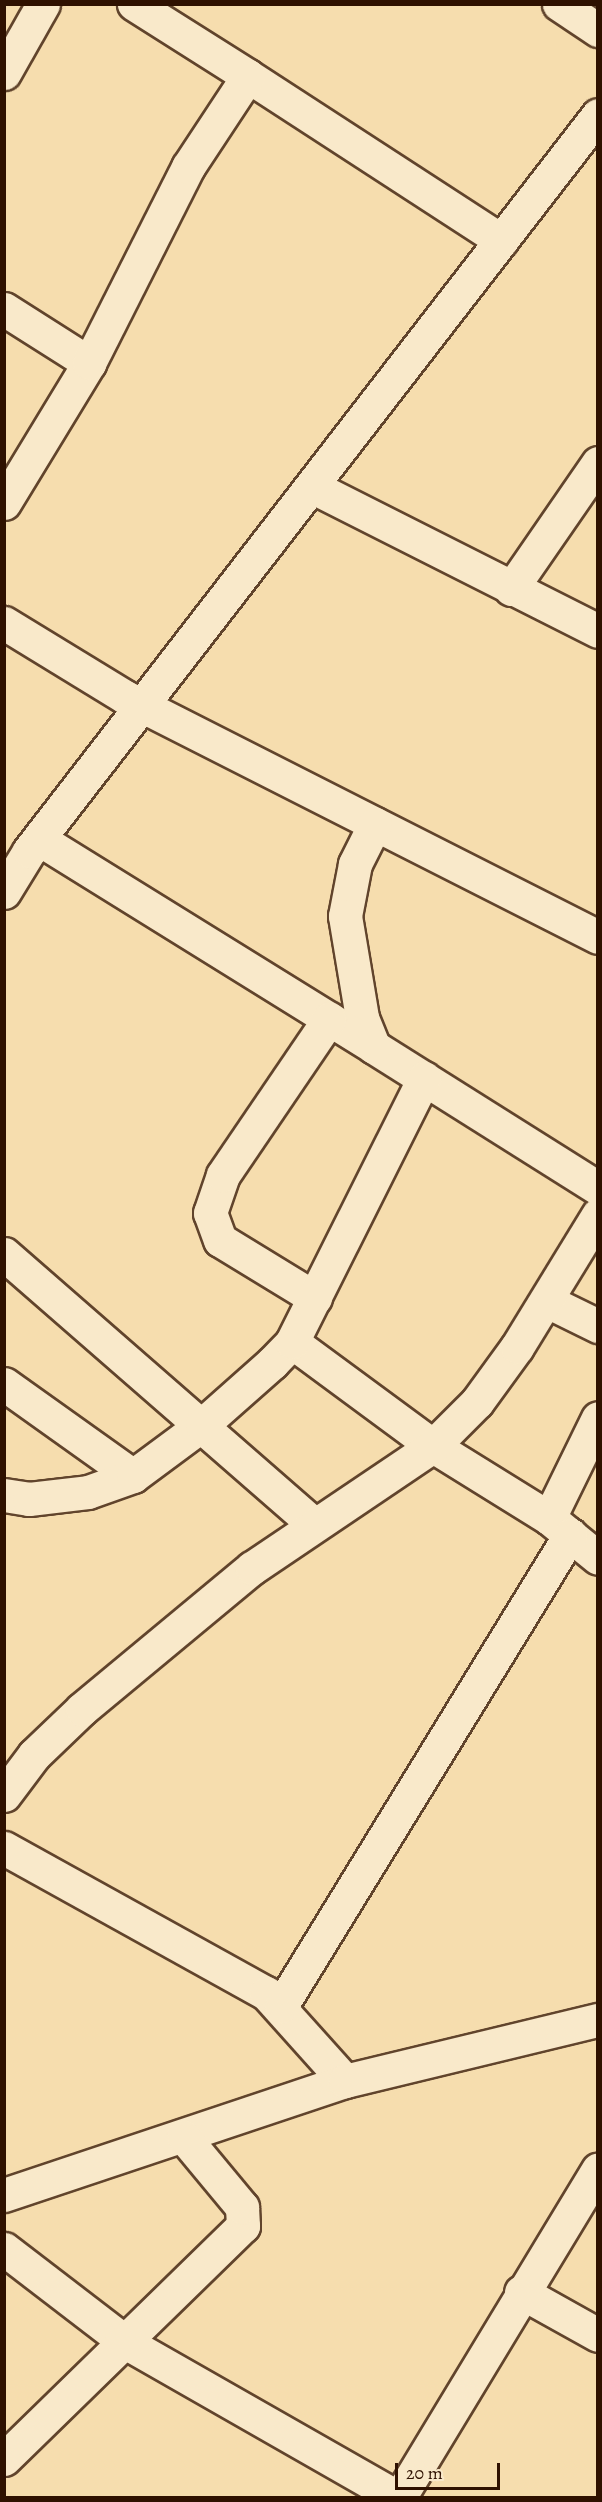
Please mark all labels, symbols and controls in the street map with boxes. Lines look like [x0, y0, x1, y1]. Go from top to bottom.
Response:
scale bar [398, 2451, 503, 2489]
text: 20 m [406, 2461, 443, 2485]

